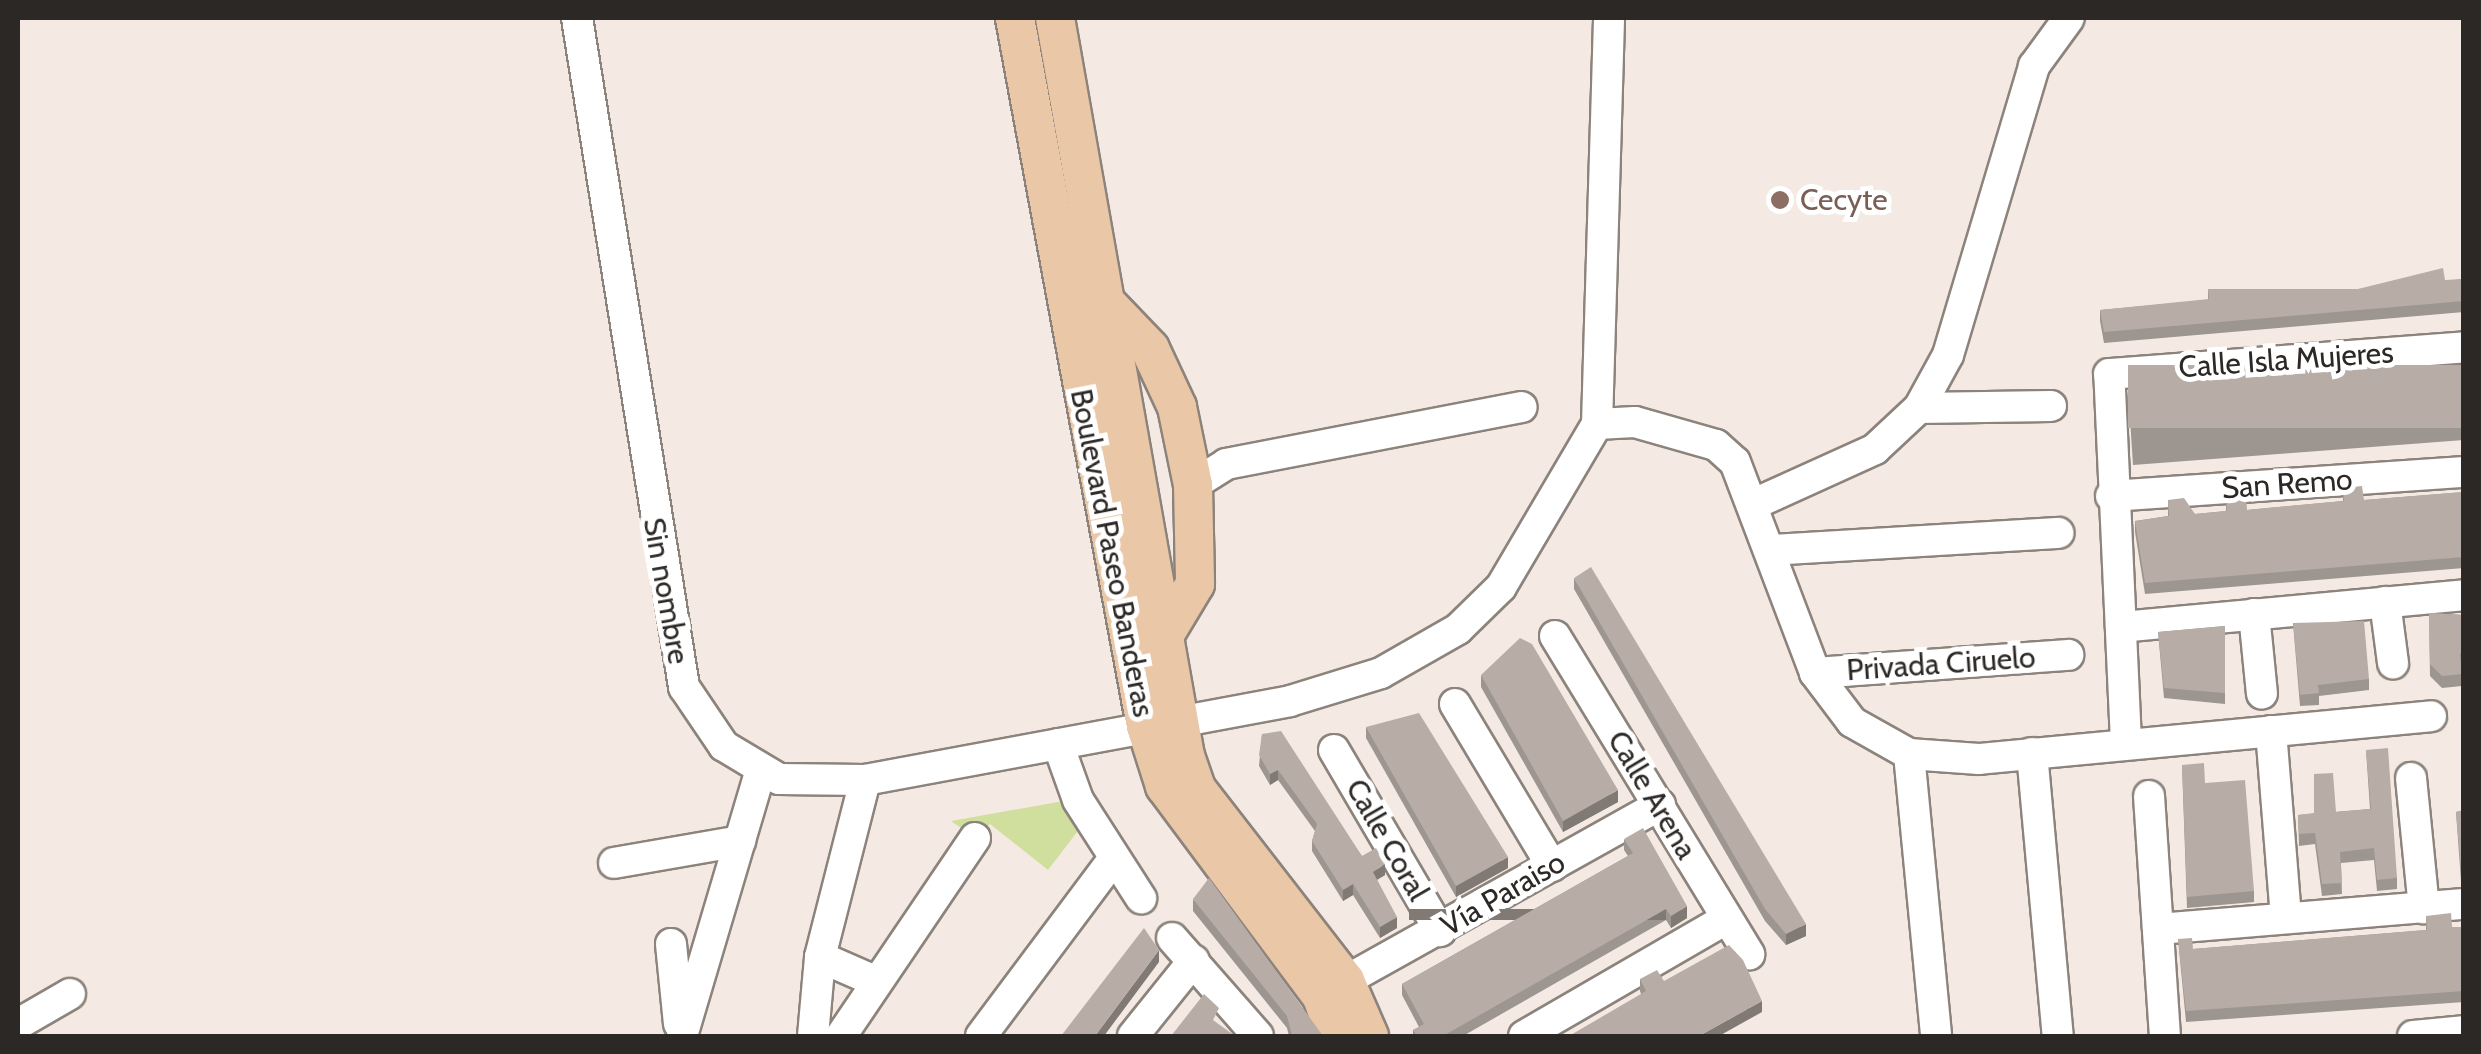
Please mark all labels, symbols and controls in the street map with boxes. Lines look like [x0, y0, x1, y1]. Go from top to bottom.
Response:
place label: Cecyte [1800, 182, 1888, 218]
marker: Cecyte [1769, 189, 1791, 211]
street label: Calle Isla Mujeres [2177, 335, 2395, 385]
street label: Boulevard Paseo Banderas [1063, 386, 1161, 720]
street label: San Remo [2220, 461, 2354, 507]
street label: Sin nombre [635, 515, 697, 667]
street label: Privada Ciruelo [1845, 639, 2037, 689]
street label: Calle Arena [1600, 724, 1704, 866]
street label: Calle Coral [1338, 773, 1436, 907]
street label: Vía Paraiso [1435, 844, 1571, 944]

